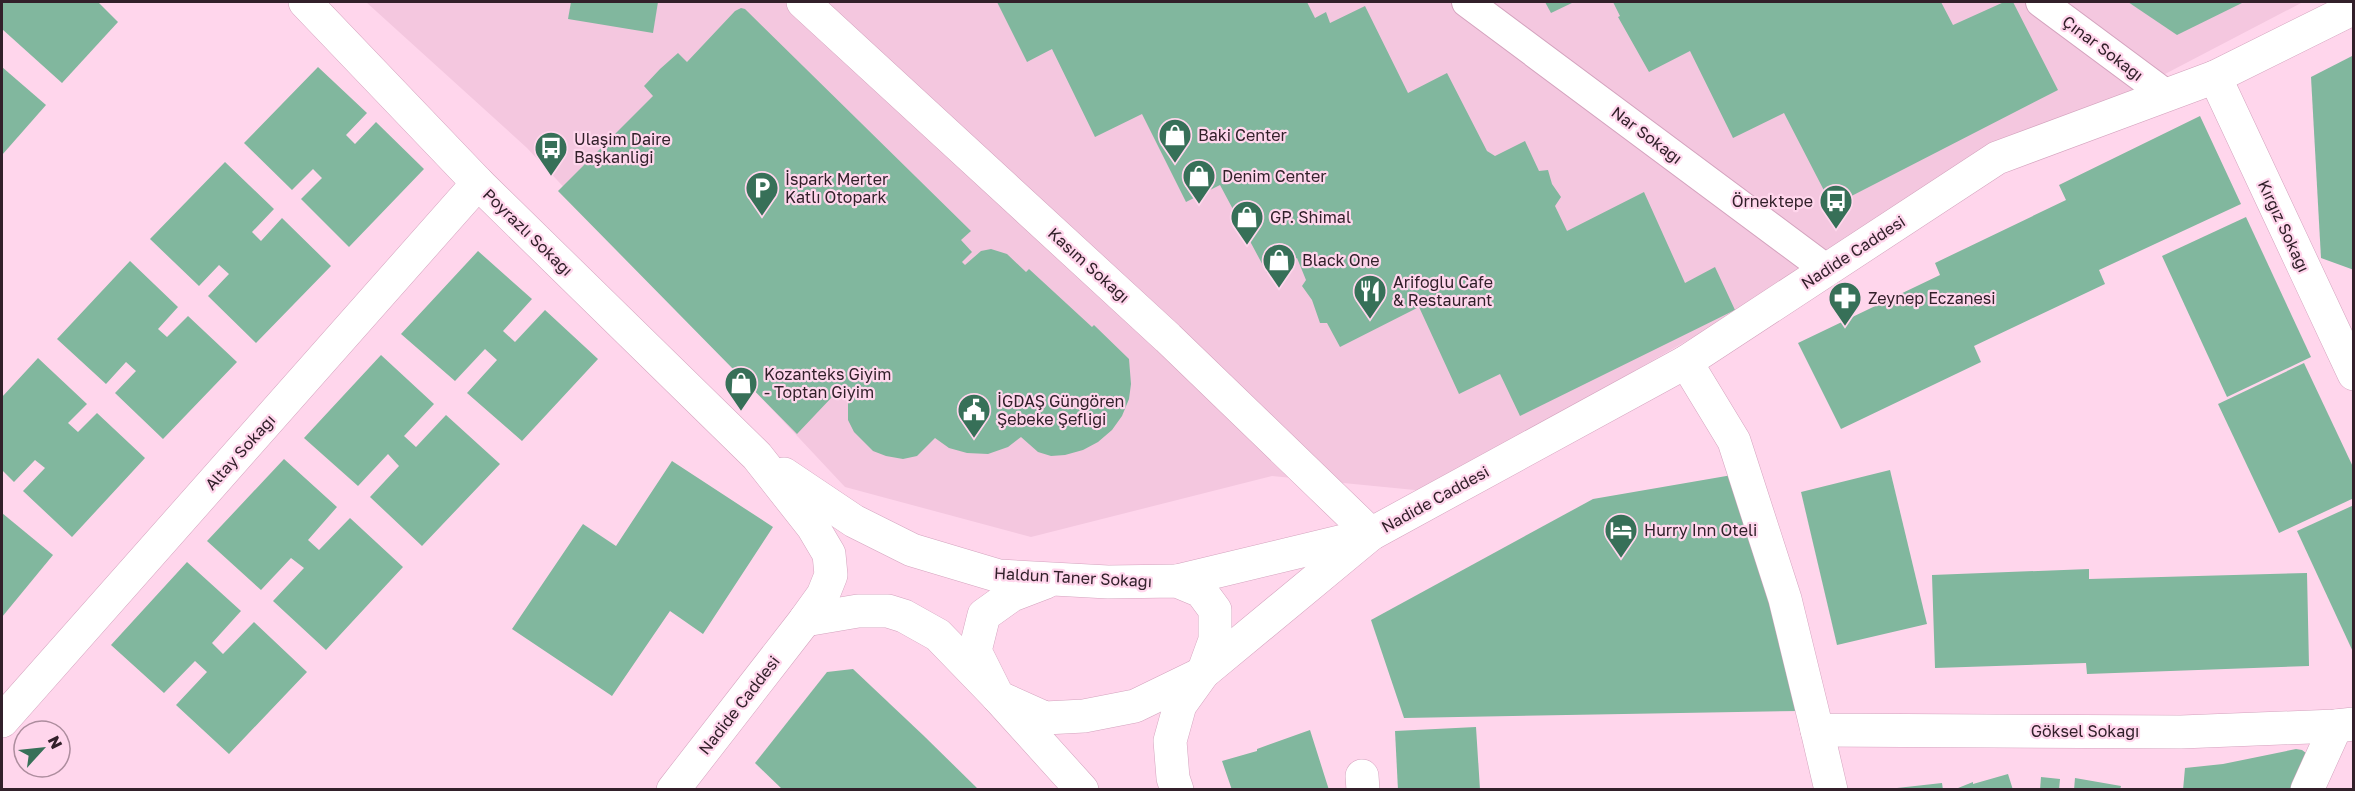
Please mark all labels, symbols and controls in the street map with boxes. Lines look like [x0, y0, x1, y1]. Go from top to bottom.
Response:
street label: Çınar Sokağı [2059, 11, 2147, 85]
street label: Nar Sokağı [1608, 102, 1686, 168]
shop icon: Baki Center [1157, 117, 1193, 164]
place label: Baki Center [1198, 125, 1287, 145]
place label: Ulaşim Daire Başkanliği [574, 129, 671, 167]
bus stop icon: Ulaşim Daire Başkanliği [533, 130, 569, 177]
shop icon: Denim Center [1181, 158, 1217, 205]
place label: Denim Center [1222, 166, 1327, 186]
place label: İspark Merter Katlı Otopark [785, 169, 888, 207]
parking icon: İspark Merter Katlı Otopark [744, 170, 780, 217]
street label: Kırgız Sokağı [2254, 177, 2314, 275]
bus stop icon: Örnektepe [1818, 183, 1854, 230]
street label: Poyrazlı Sokağı [479, 184, 577, 280]
place label: Örnektepe [1732, 191, 1813, 211]
shop icon: GP. Shimal [1229, 199, 1265, 246]
place label: GP. Shimal [1270, 207, 1351, 227]
street label: Nadide Caddesi [1797, 211, 1909, 293]
street label: Kasım Sokağı [1044, 223, 1134, 307]
shop icon: Black One [1261, 242, 1297, 289]
place label: Black One [1302, 250, 1380, 270]
place label: Arifoğlu Cafe & Restaurant [1393, 272, 1493, 310]
restaurant icon: Arifoğlu Cafe & Restaurant [1352, 273, 1388, 320]
pharmacy icon: Zeynep Eczanesi [1827, 280, 1863, 327]
place label: Zeynep Eczanesi [1868, 288, 1996, 308]
place label: Kozanteks Giyim - Toptan Giyim [764, 364, 891, 402]
shop icon: Kozanteks Giyim - Toptan Giyim [723, 365, 759, 412]
place label: İGDAŞ Güngören Şebeke Şefliği [997, 391, 1124, 429]
public building icon: İGDAŞ Güngören Şebeke Şefliği [956, 392, 992, 439]
street label: Altay Sokağı [201, 410, 279, 494]
street label: Nadide Caddesi [1378, 461, 1492, 537]
hotel icon: Hurry Inn Oteli [1603, 512, 1639, 559]
place label: Hurry Inn Oteli [1644, 520, 1757, 540]
street label: Haldun Taner Sokağı [993, 563, 1153, 591]
street label: Nadide Caddesi [694, 652, 784, 758]
north arrow [12, 719, 72, 779]
street label: Göksel Sokağı [2031, 721, 2139, 741]
text: N [44, 732, 67, 752]

